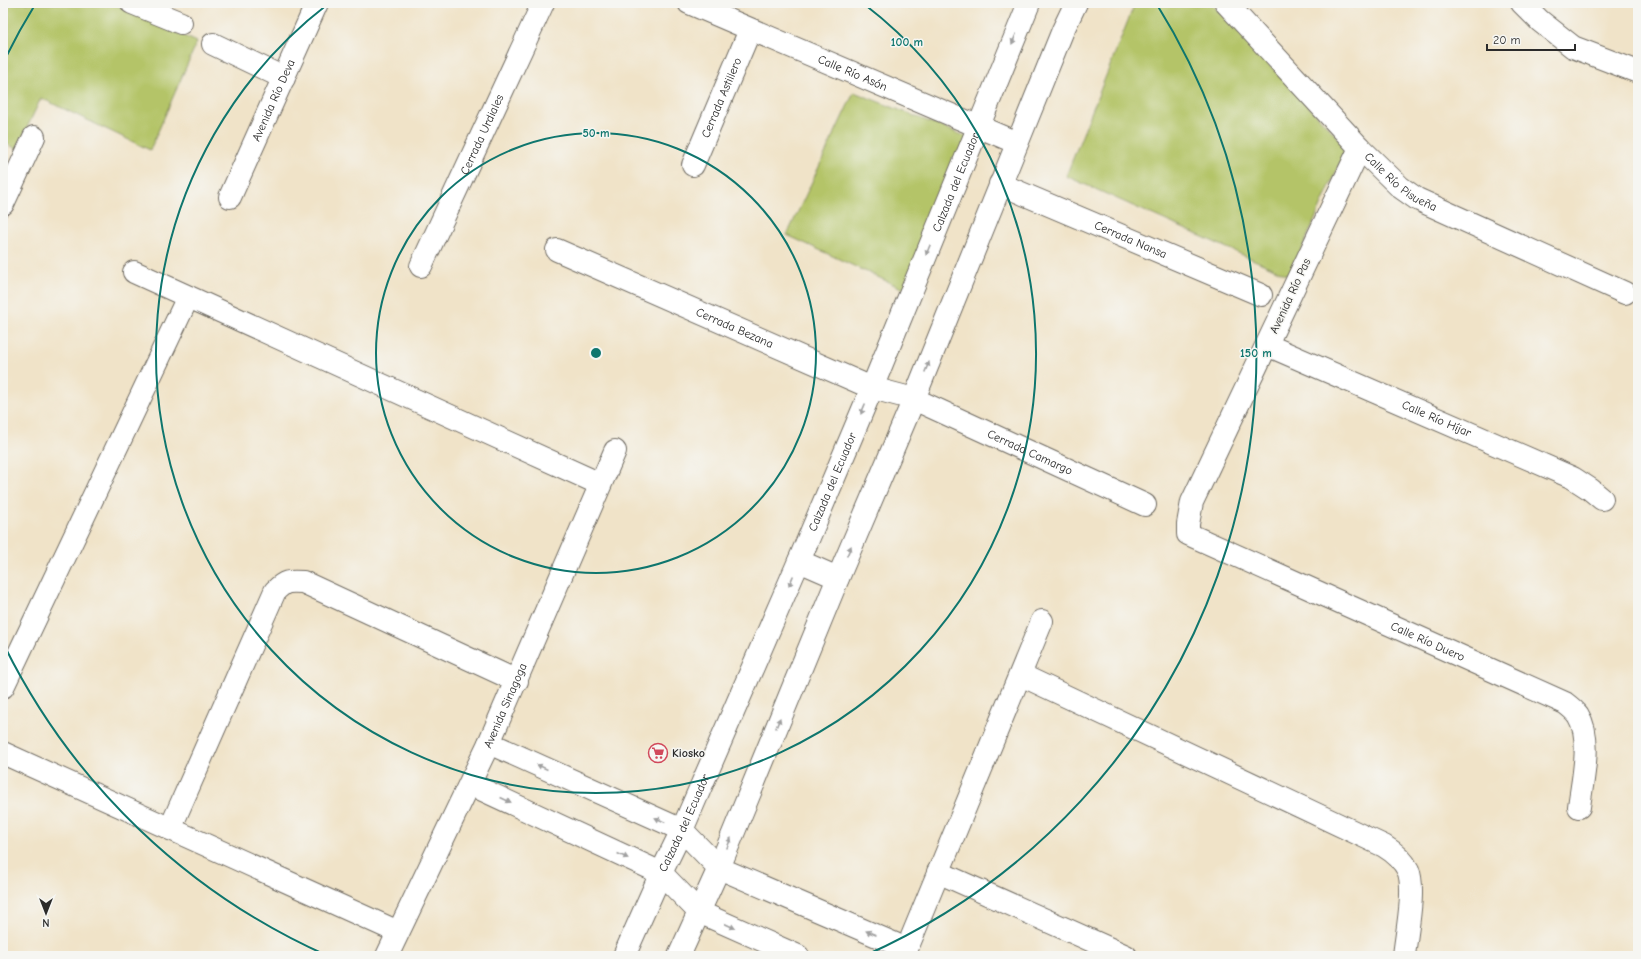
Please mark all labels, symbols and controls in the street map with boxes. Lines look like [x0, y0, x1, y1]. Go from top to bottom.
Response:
scale bar [1487, 26, 1575, 52]
one-way arrow [1010, 33, 1017, 45]
text: 20 m [1493, 33, 1521, 47]
text: 100 m [891, 35, 923, 49]
street label: Calle Río Asón [816, 52, 890, 94]
street label: Cerrada Astillero [698, 55, 745, 140]
street label: Avenida Río Deva [249, 57, 298, 144]
street label: Cerrada Urdiales [457, 92, 507, 177]
text: 50 m [582, 126, 610, 140]
street label: Calzada del Ecuador [929, 130, 982, 234]
street label: Calle Río Pisueña [1362, 149, 1439, 214]
street label: Cerrada Nansa [1092, 218, 1169, 261]
one-way arrow [924, 245, 930, 257]
street label: Avenida Río Pas [1266, 256, 1314, 336]
street label: Cerrada Bezana [694, 305, 775, 351]
centre of rings [589, 346, 603, 360]
text: 150 m [1240, 346, 1272, 360]
one-way arrow [924, 361, 930, 372]
street label: Calle Río Híjar [1400, 397, 1474, 440]
one-way arrow [860, 404, 866, 415]
street label: Cerrada Camargo [985, 427, 1075, 478]
street label: Calzada del Ecuador [805, 430, 860, 533]
one-way arrow [847, 545, 853, 557]
one-way arrow [787, 575, 793, 587]
street label: Calle Río Duero [1389, 619, 1467, 664]
street label: Avenida Sinagoga [481, 661, 530, 750]
one-way arrow [776, 717, 782, 729]
supermarket icon: Kiosko [647, 742, 669, 764]
place label: Kiosko [672, 746, 705, 760]
one-way arrow [536, 764, 547, 770]
street label: Calzada del Ecuador [656, 772, 713, 874]
one-way arrow [500, 797, 511, 803]
one-way arrow [655, 817, 666, 823]
one-way arrow [726, 838, 732, 849]
one-way arrow [618, 853, 629, 859]
north arrow [26, 893, 66, 933]
text: N [42, 916, 50, 929]
one-way arrow [725, 923, 736, 929]
one-way arrow [864, 930, 876, 936]

